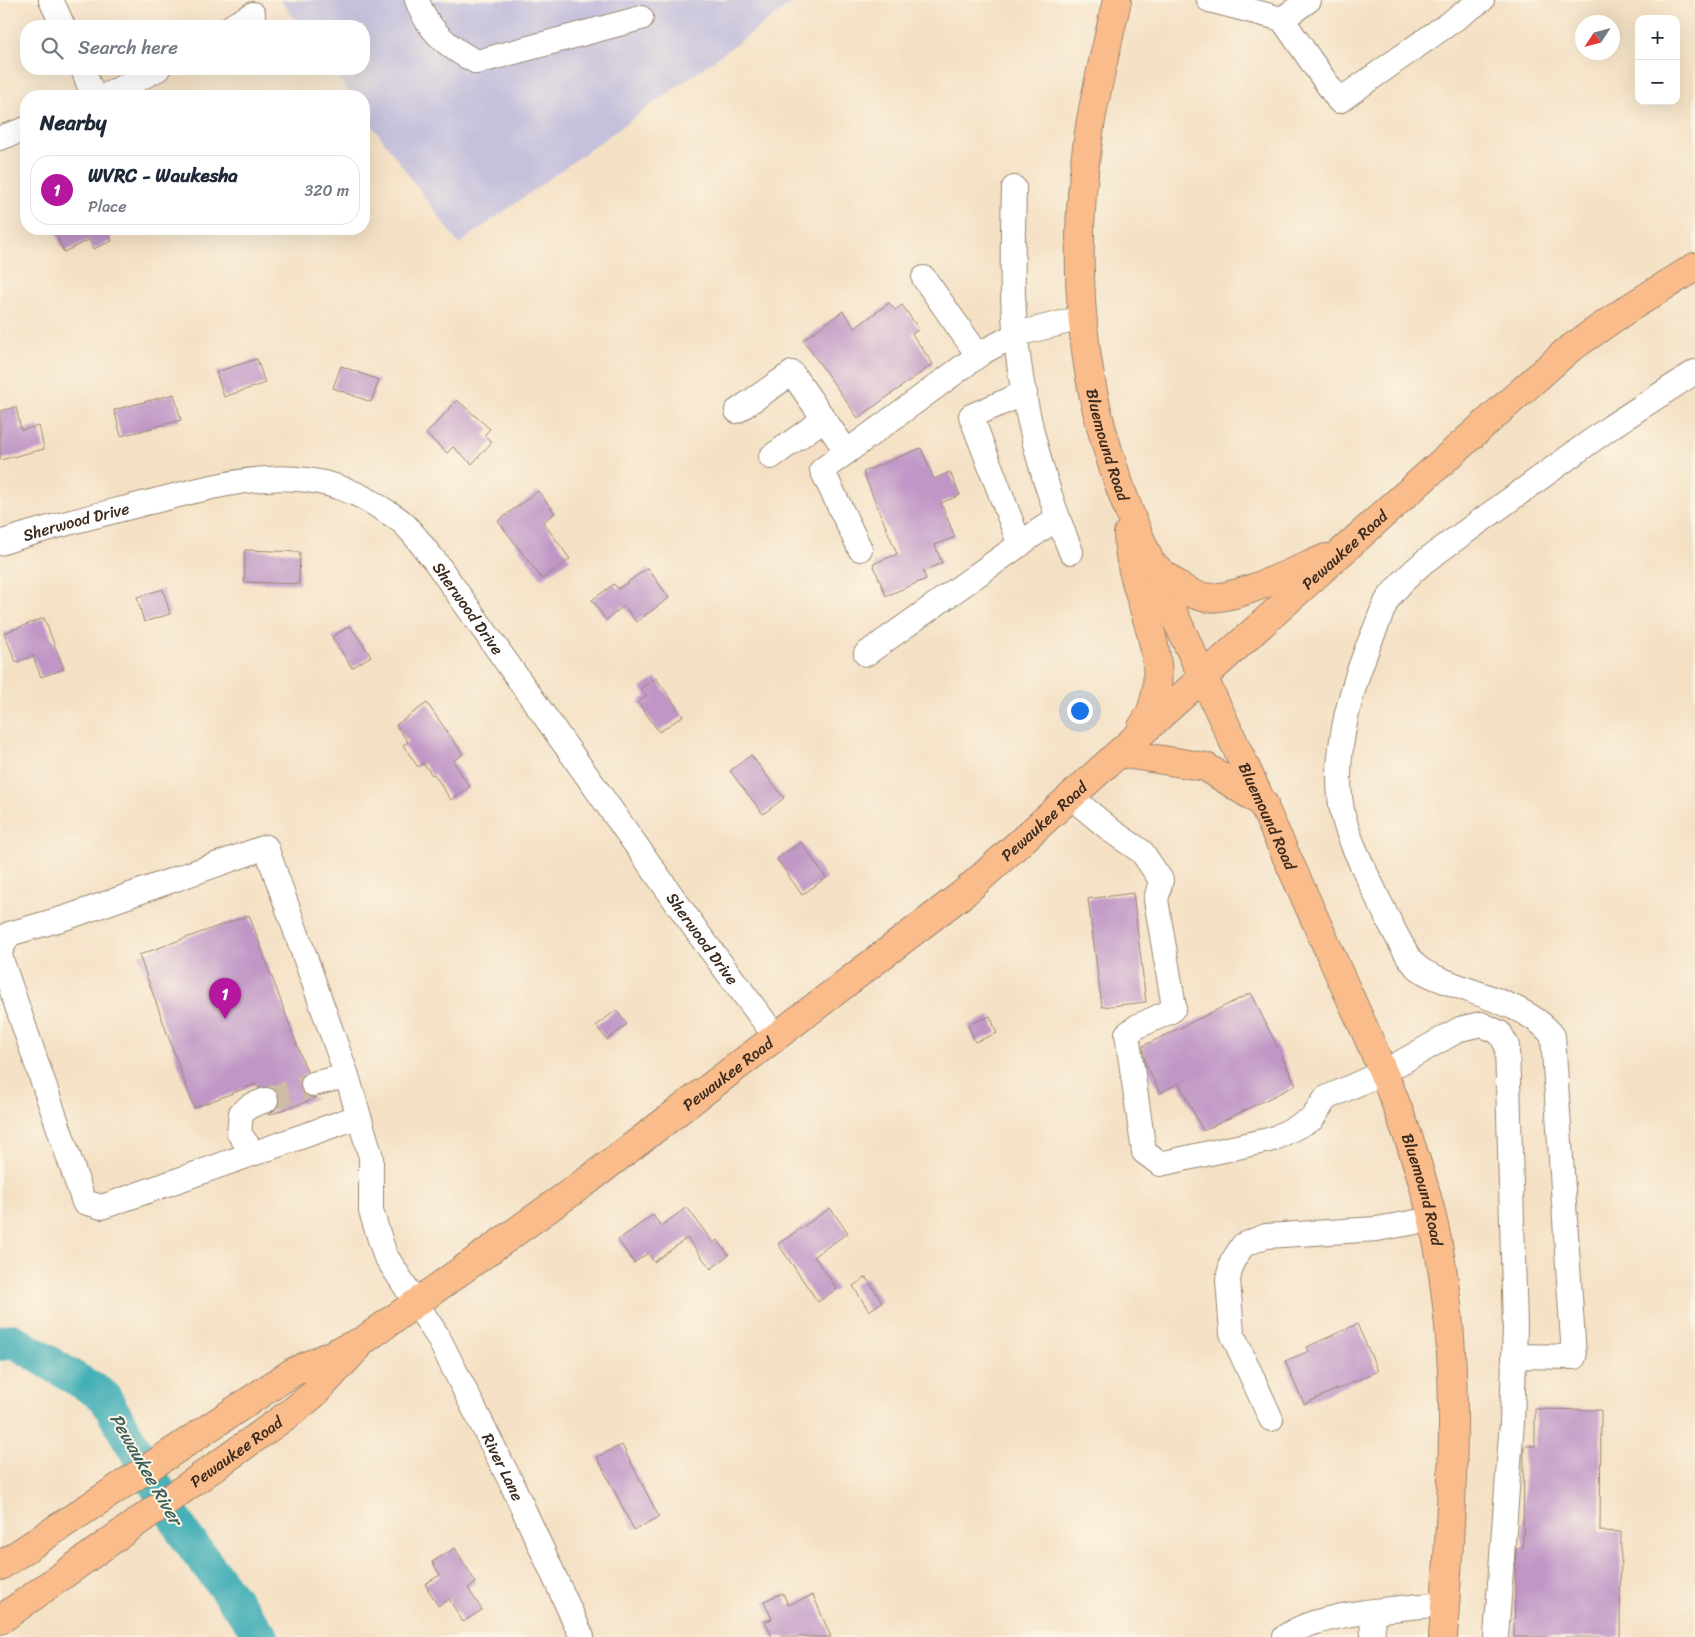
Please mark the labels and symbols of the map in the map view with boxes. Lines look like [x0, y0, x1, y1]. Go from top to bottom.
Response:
north arrow [1575, 15, 1620, 60]
street label: Bluemound Road [1078, 386, 1138, 507]
street label: Sherwood Drive [19, 494, 132, 550]
street label: Pewaukee Road [1295, 502, 1396, 597]
street label: Sherwood Drive [425, 555, 511, 661]
your location [1067, 698, 1093, 724]
street label: Bluemound Road [1230, 757, 1306, 876]
street label: Pewaukee Road [994, 773, 1095, 869]
street label: Sherwood Drive [658, 886, 746, 991]
pin: 1 [209, 978, 241, 1019]
street label: Pewaukee Road [676, 1029, 781, 1119]
street label: Bluemound Road [1393, 1129, 1452, 1250]
water label: Pewaukee River [101, 1407, 193, 1534]
street label: Pewaukee Road [184, 1408, 290, 1495]
street label: River Lane [474, 1428, 532, 1506]

